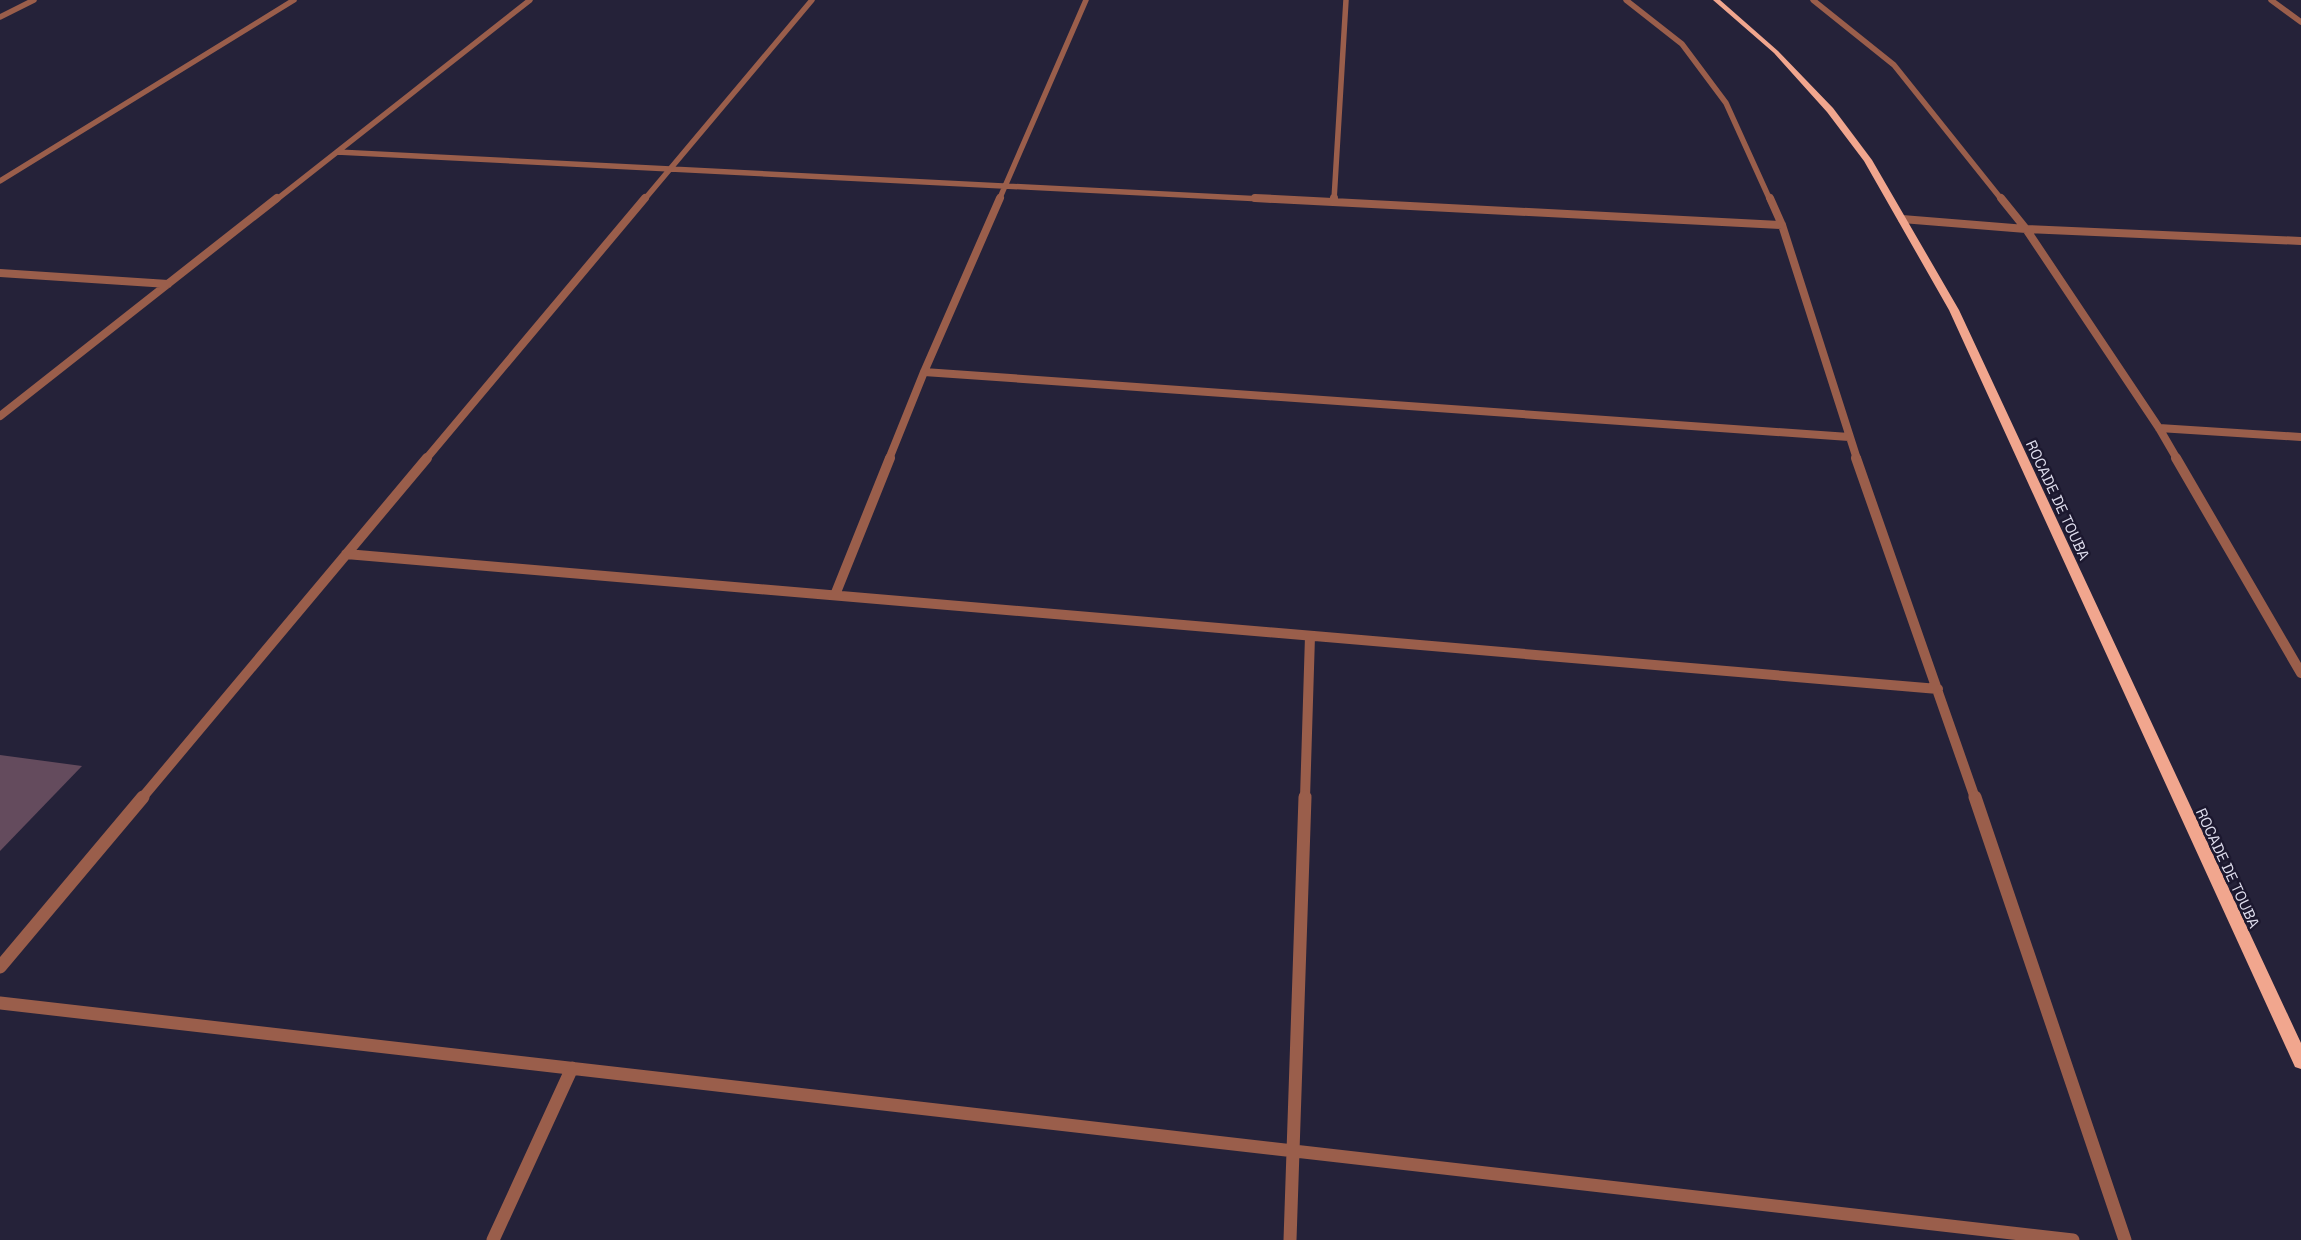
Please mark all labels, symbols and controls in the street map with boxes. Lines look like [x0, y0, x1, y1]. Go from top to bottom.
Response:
street label: ROCADE DE TOUBA [2022, 437, 2094, 564]
street label: ROCADE DE TOUBA [2192, 805, 2264, 932]

